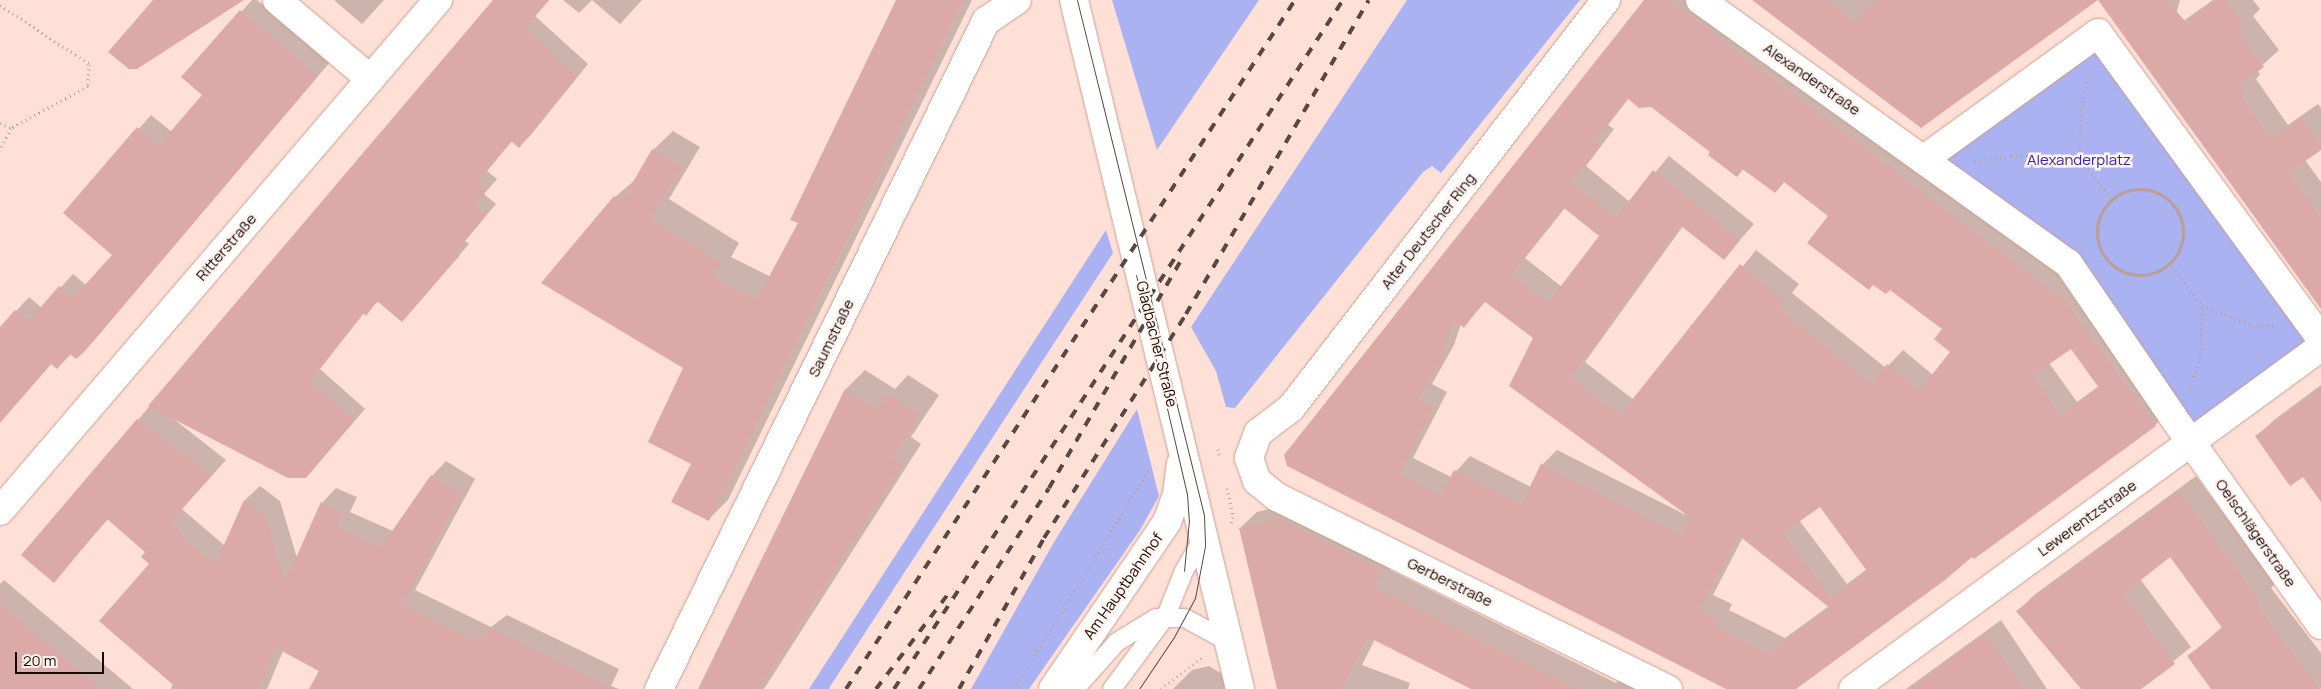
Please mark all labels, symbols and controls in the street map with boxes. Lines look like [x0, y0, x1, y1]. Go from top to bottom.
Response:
street label: Alexanderstraße [1760, 39, 1864, 119]
park label: Alexanderplatz [2027, 151, 2131, 169]
street label: Alter Deutscher Ring [1377, 169, 1479, 293]
street label: Ritterstraße [192, 210, 260, 284]
street label: Gladbacher Straße [1133, 279, 1181, 409]
street label: Saumstraße [804, 296, 858, 380]
street label: Oelschlägerstraße [2212, 475, 2300, 591]
street label: Lewerentzstraße [2034, 476, 2140, 560]
street label: Am Hauptbahnhof [1080, 529, 1166, 643]
street label: Gerberstraße [1404, 554, 1496, 610]
scale bar [18, 642, 106, 674]
text: 20 m [23, 650, 56, 671]

